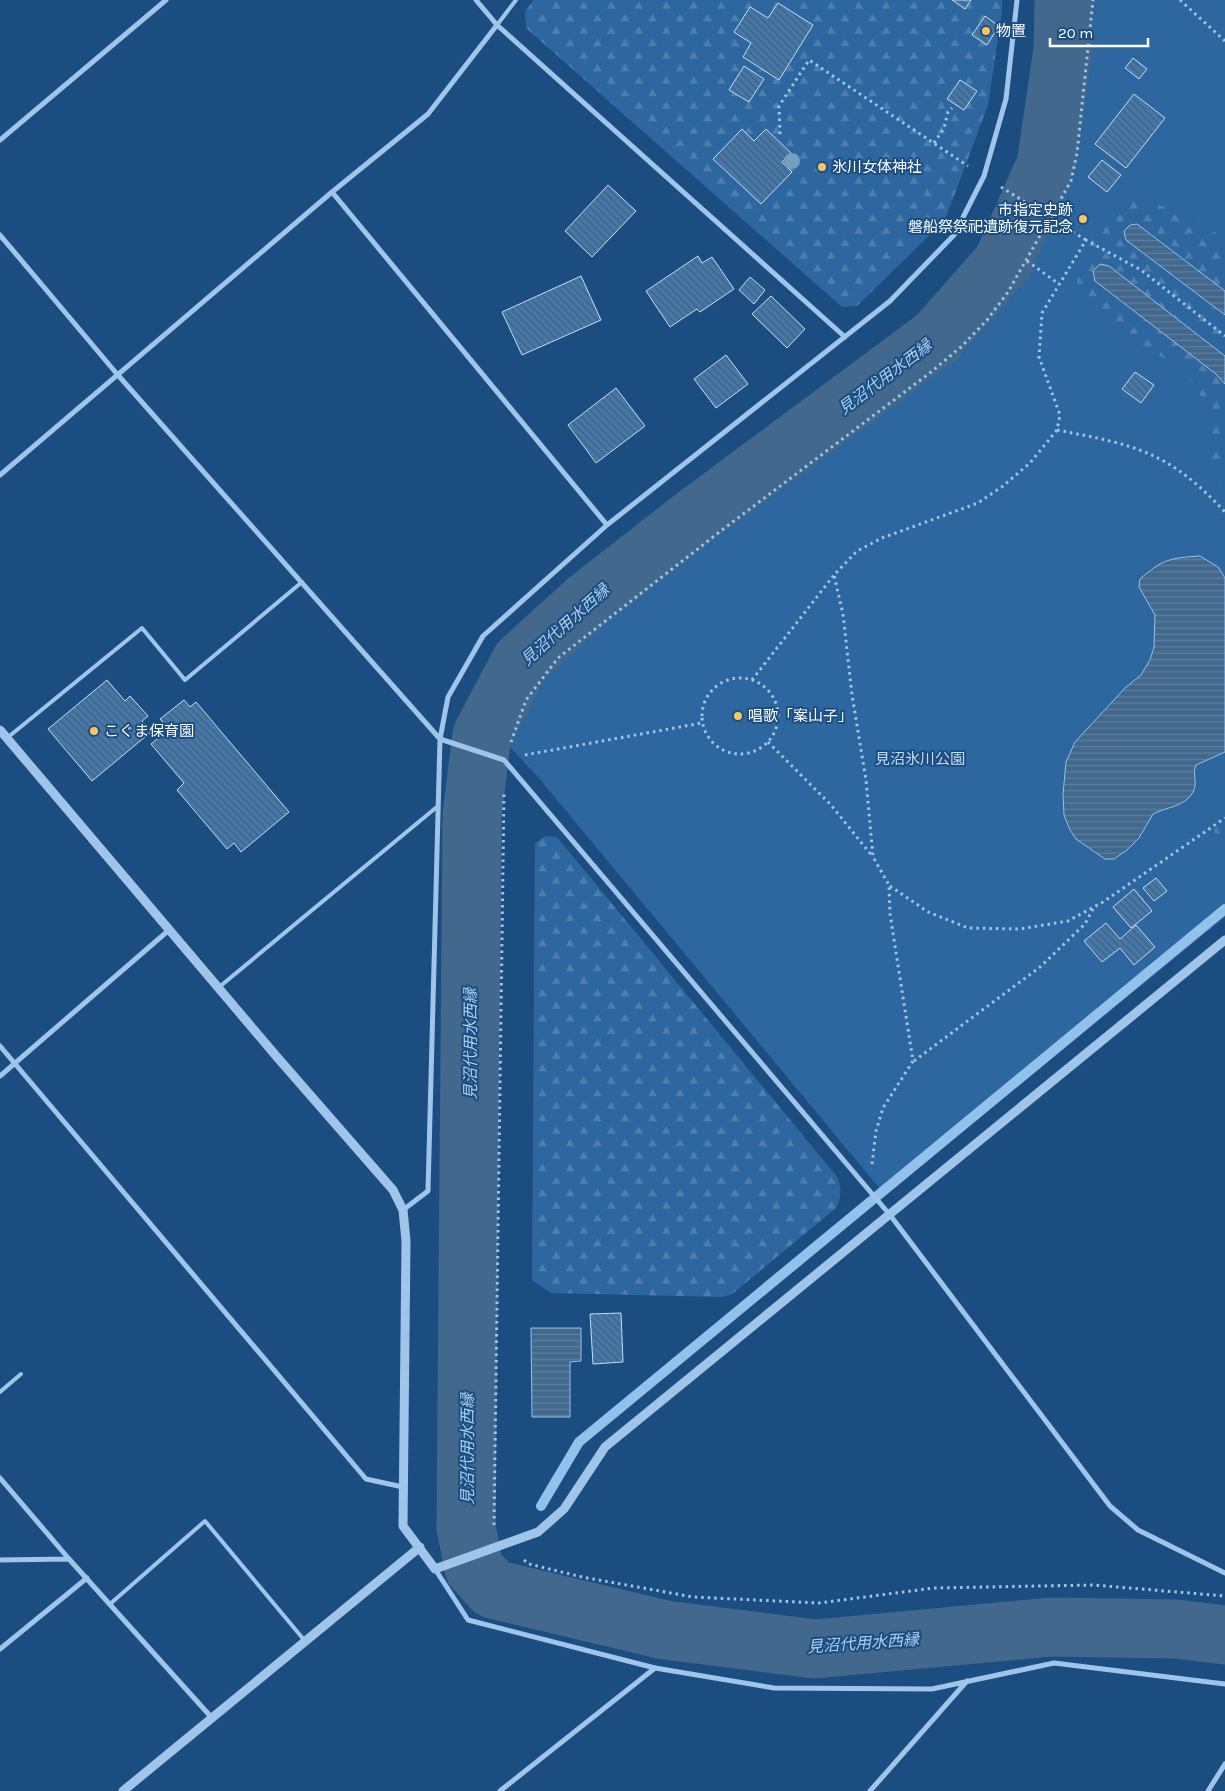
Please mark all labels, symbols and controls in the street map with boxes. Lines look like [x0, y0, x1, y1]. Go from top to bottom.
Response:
scale bar [1050, 15, 1148, 47]
place label: 物置 [996, 22, 1026, 40]
text: 20 m [1058, 24, 1093, 42]
marker: 物置 [980, 25, 992, 37]
place label: 氷川女体神社 [832, 158, 922, 176]
marker: 氷川女体神社 [816, 161, 828, 173]
place label: 市指定史跡 磐船祭祭祀遺跡復元記念 [908, 201, 1073, 236]
marker: 市指定史跡 磐船祭祭祀遺跡復元記念 [1077, 213, 1089, 225]
water label: 見沼代用水西縁 [835, 335, 937, 418]
water label: 見沼代用水西縁 [517, 579, 614, 670]
place label: 唱歌「案山子」 [748, 707, 853, 725]
marker: 唱歌「案山子」 [732, 710, 744, 722]
place label: こぐま保育園 [104, 722, 194, 740]
marker: こぐま保育園 [88, 725, 100, 737]
park label: 見沼氷川公園 [875, 750, 965, 768]
water label: 見沼代用水西縁 [461, 986, 480, 1100]
water label: 見沼代用水西縁 [458, 1391, 477, 1505]
water label: 見沼代用水西縁 [806, 1629, 922, 1656]

